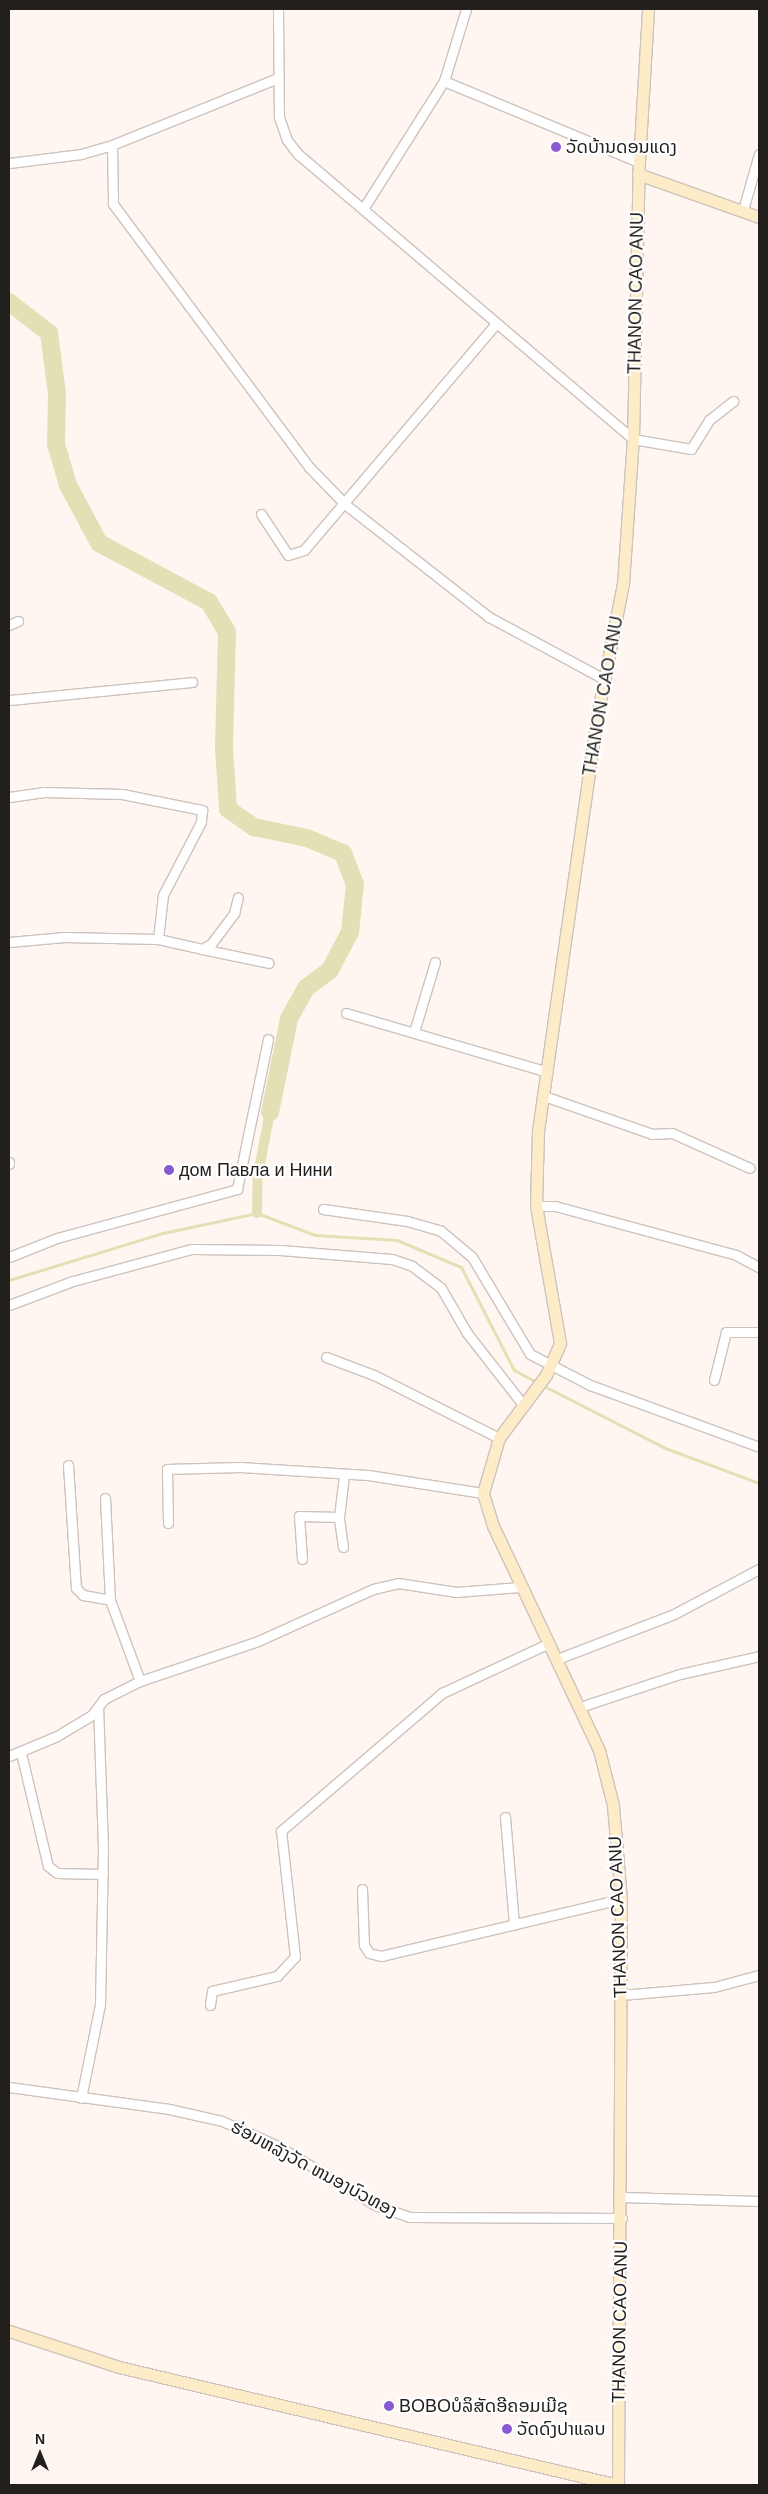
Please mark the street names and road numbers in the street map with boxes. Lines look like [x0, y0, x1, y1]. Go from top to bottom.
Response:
street label: THANON CAO ANU [624, 211, 648, 375]
street label: THANON CAO ANU [578, 614, 628, 778]
street label: THANON CAO ANU [604, 1835, 632, 1999]
street label: ຮ່ອມຫລັງວັດ ຫນອງບົວທອງ [227, 2116, 401, 2222]
street label: THANON CAO ANU [608, 2240, 632, 2404]

